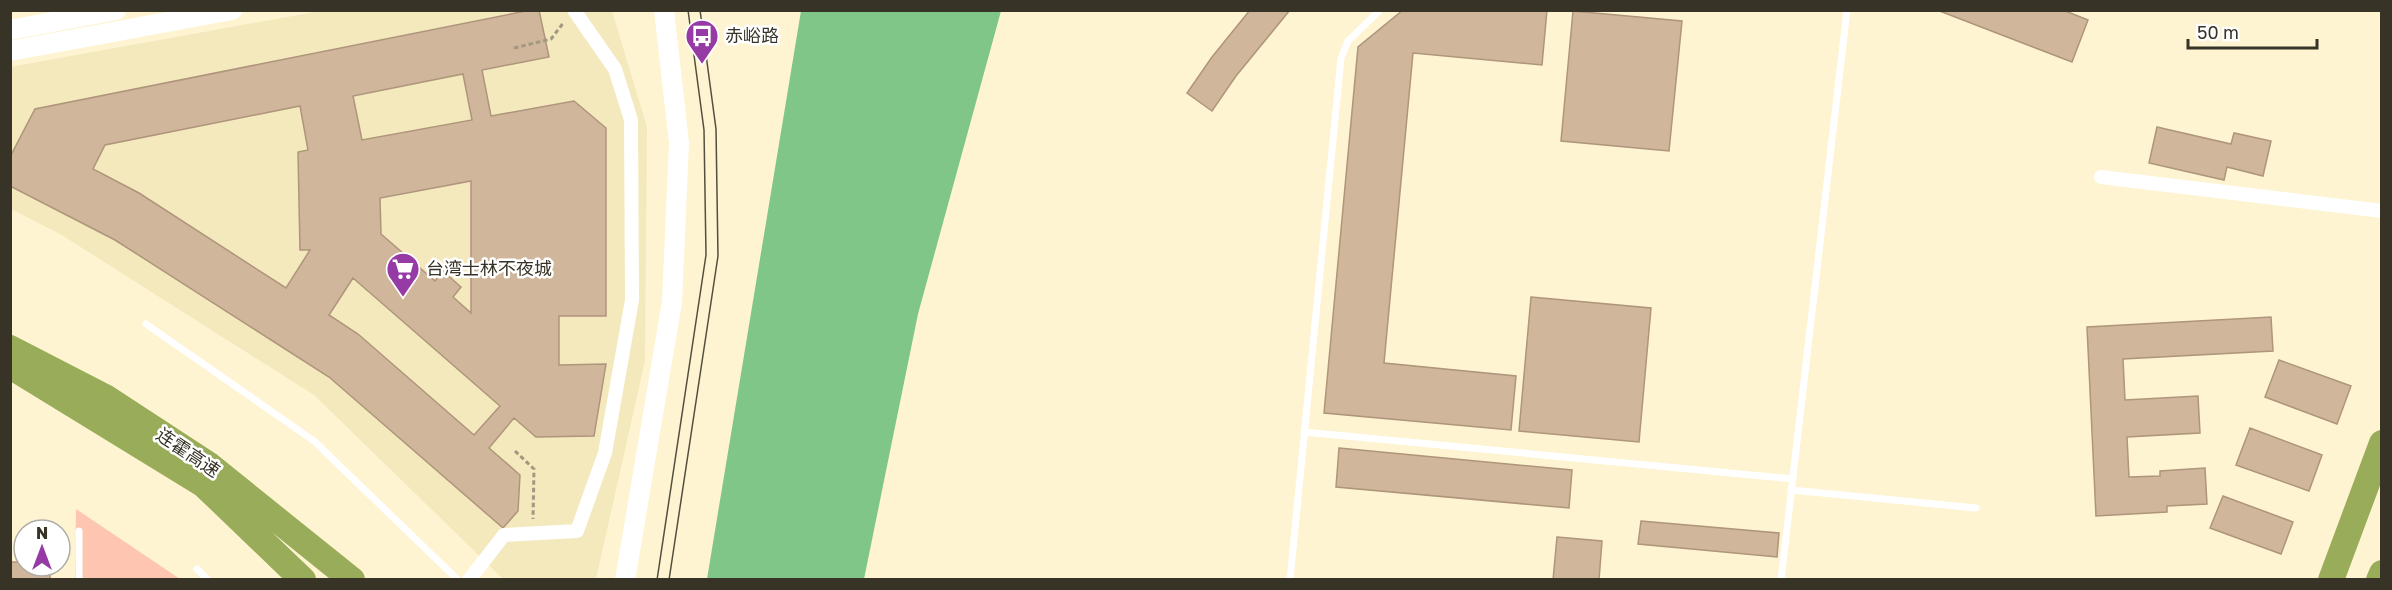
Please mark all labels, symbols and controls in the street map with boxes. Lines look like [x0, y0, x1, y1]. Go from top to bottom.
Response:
scale bar [2188, 12, 2317, 50]
bus stop icon: 赤峪路 [684, 18, 720, 65]
text: 50 m [2197, 21, 2239, 43]
place label: 赤峪路 [725, 24, 779, 46]
supermarket icon: 台湾士林不夜城 [385, 251, 421, 298]
place label: 台湾士林不夜城 [426, 257, 552, 279]
street label: 连霍高速 [153, 423, 225, 481]
north arrow [12, 518, 72, 578]
text: N [36, 523, 48, 543]

